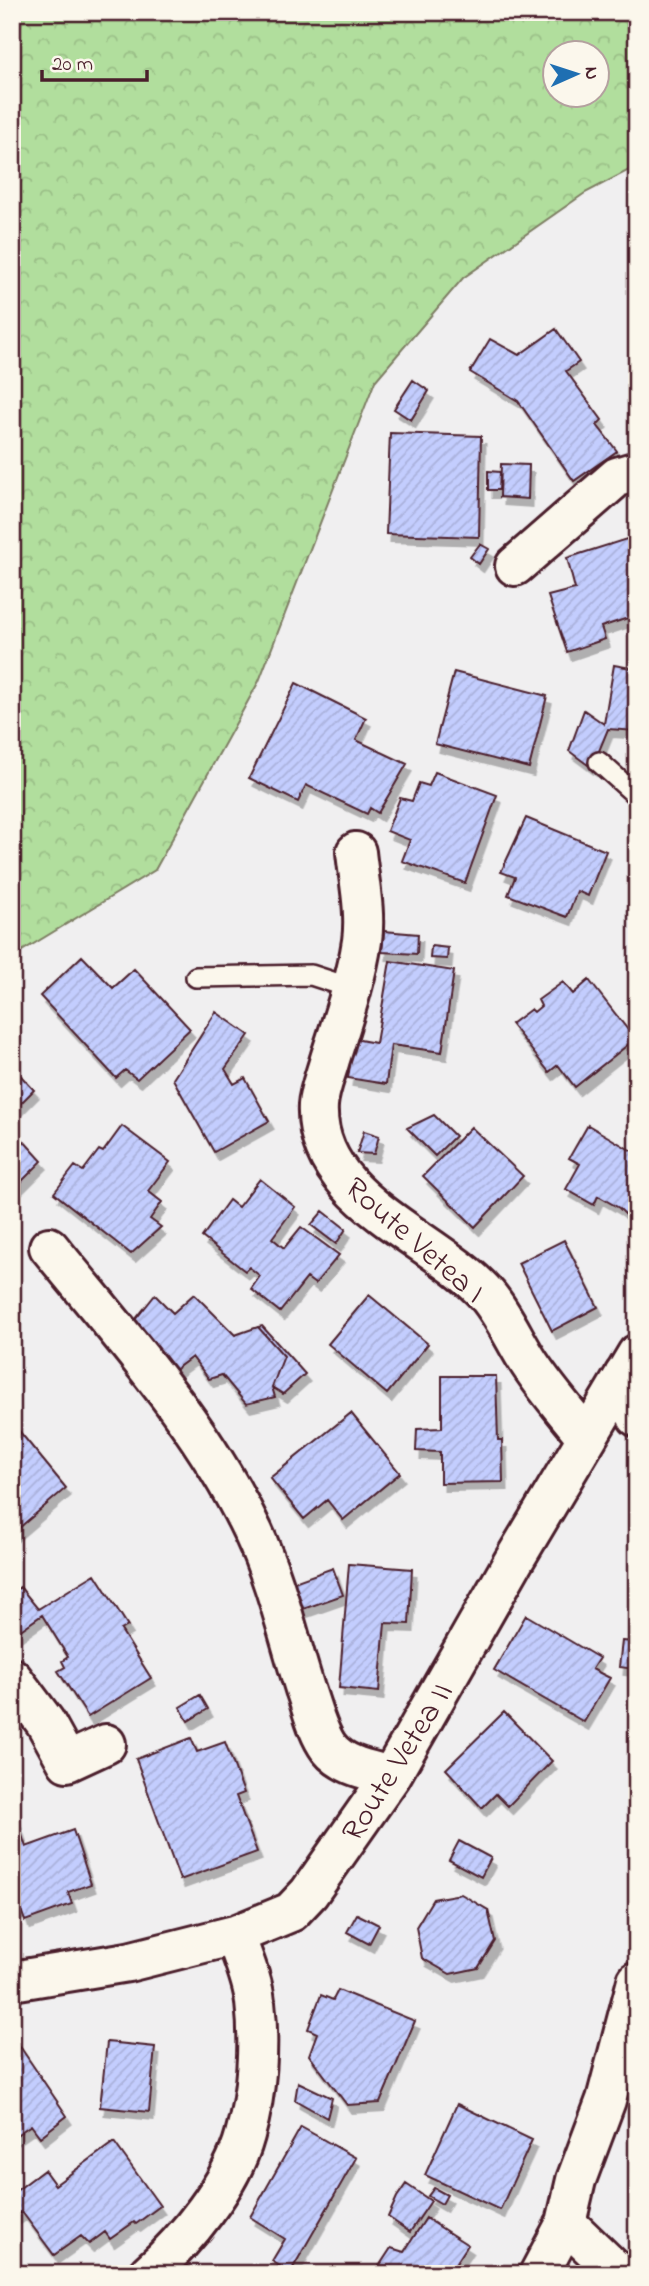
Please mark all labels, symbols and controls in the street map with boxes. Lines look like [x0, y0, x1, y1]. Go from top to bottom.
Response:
scale bar [42, 38, 147, 82]
north arrow [540, 38, 610, 108]
text: 20 m [52, 50, 93, 80]
text: N [577, 66, 604, 81]
street label: Route Vetea I [333, 1167, 494, 1316]
street label: Route Vetea II [331, 1674, 467, 1852]

